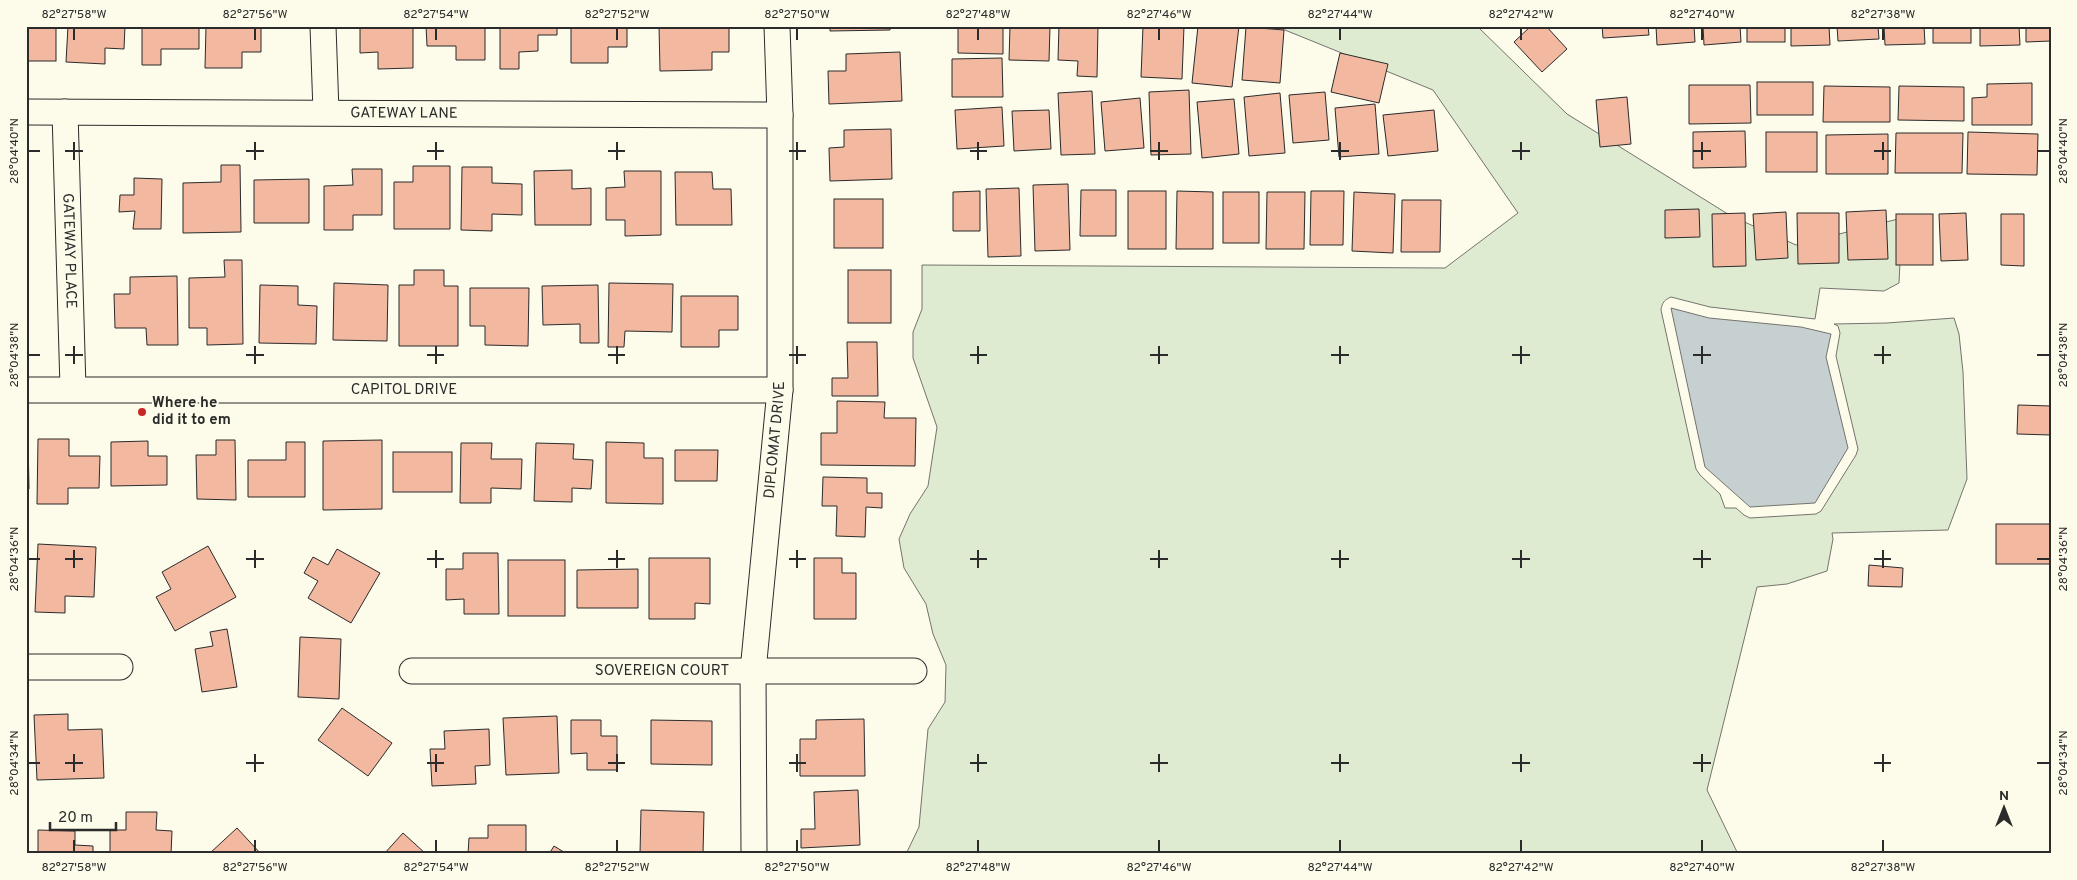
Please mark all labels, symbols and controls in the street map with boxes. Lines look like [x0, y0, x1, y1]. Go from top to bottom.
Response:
text: 82°27'58"W [41, 7, 107, 23]
text: 82°27'56"W [223, 7, 287, 23]
text: 82°27'54"W [403, 7, 469, 23]
text: 82°27'52"W [584, 7, 650, 23]
text: 82°27'50"W [764, 7, 830, 23]
text: 82°27'48"W [945, 7, 1011, 23]
text: 82°27'46"W [1127, 7, 1191, 23]
text: 82°27'44"W [1307, 7, 1373, 23]
text: 82°27'42"W [1488, 7, 1554, 23]
text: 82°27'40"W [1669, 7, 1735, 23]
text: 82°27'38"W [1851, 7, 1915, 23]
street label: GATEWAY LANE [350, 104, 458, 123]
text: 28°04'40"N [7, 118, 23, 184]
text: 28°04'40"N [2056, 118, 2072, 184]
street label: GATEWAY PLACE [58, 193, 80, 309]
text: 28°04'38"N [7, 322, 23, 388]
text: 28°04'38"N [2056, 322, 2072, 388]
street label: CAPITOL DRIVE [351, 381, 457, 400]
street label: DIPLOMAT DRIVE [760, 381, 790, 500]
place label: Where he did it to em [152, 394, 231, 430]
marker: Where he did it to em [136, 406, 148, 418]
text: 28°04'36"N [7, 526, 23, 592]
text: 28°04'36"N [2056, 526, 2072, 592]
street label: SOVEREIGN COURT [595, 662, 729, 681]
text: 28°04'34"N [7, 730, 23, 796]
text: 28°04'34"N [2056, 730, 2072, 796]
north arrow [1980, 782, 2030, 832]
text: N [1999, 788, 2009, 805]
scale bar [50, 800, 116, 832]
text: 20 m [58, 809, 93, 828]
text: 82°27'58"W [41, 860, 107, 876]
text: 82°27'56"W [223, 860, 287, 876]
text: 82°27'54"W [403, 860, 469, 876]
text: 82°27'52"W [584, 860, 650, 876]
text: 82°27'50"W [764, 860, 830, 876]
text: 82°27'48"W [945, 860, 1011, 876]
text: 82°27'46"W [1127, 860, 1191, 876]
text: 82°27'44"W [1307, 860, 1373, 876]
text: 82°27'42"W [1488, 860, 1554, 876]
text: 82°27'40"W [1669, 860, 1735, 876]
text: 82°27'38"W [1851, 860, 1915, 876]

